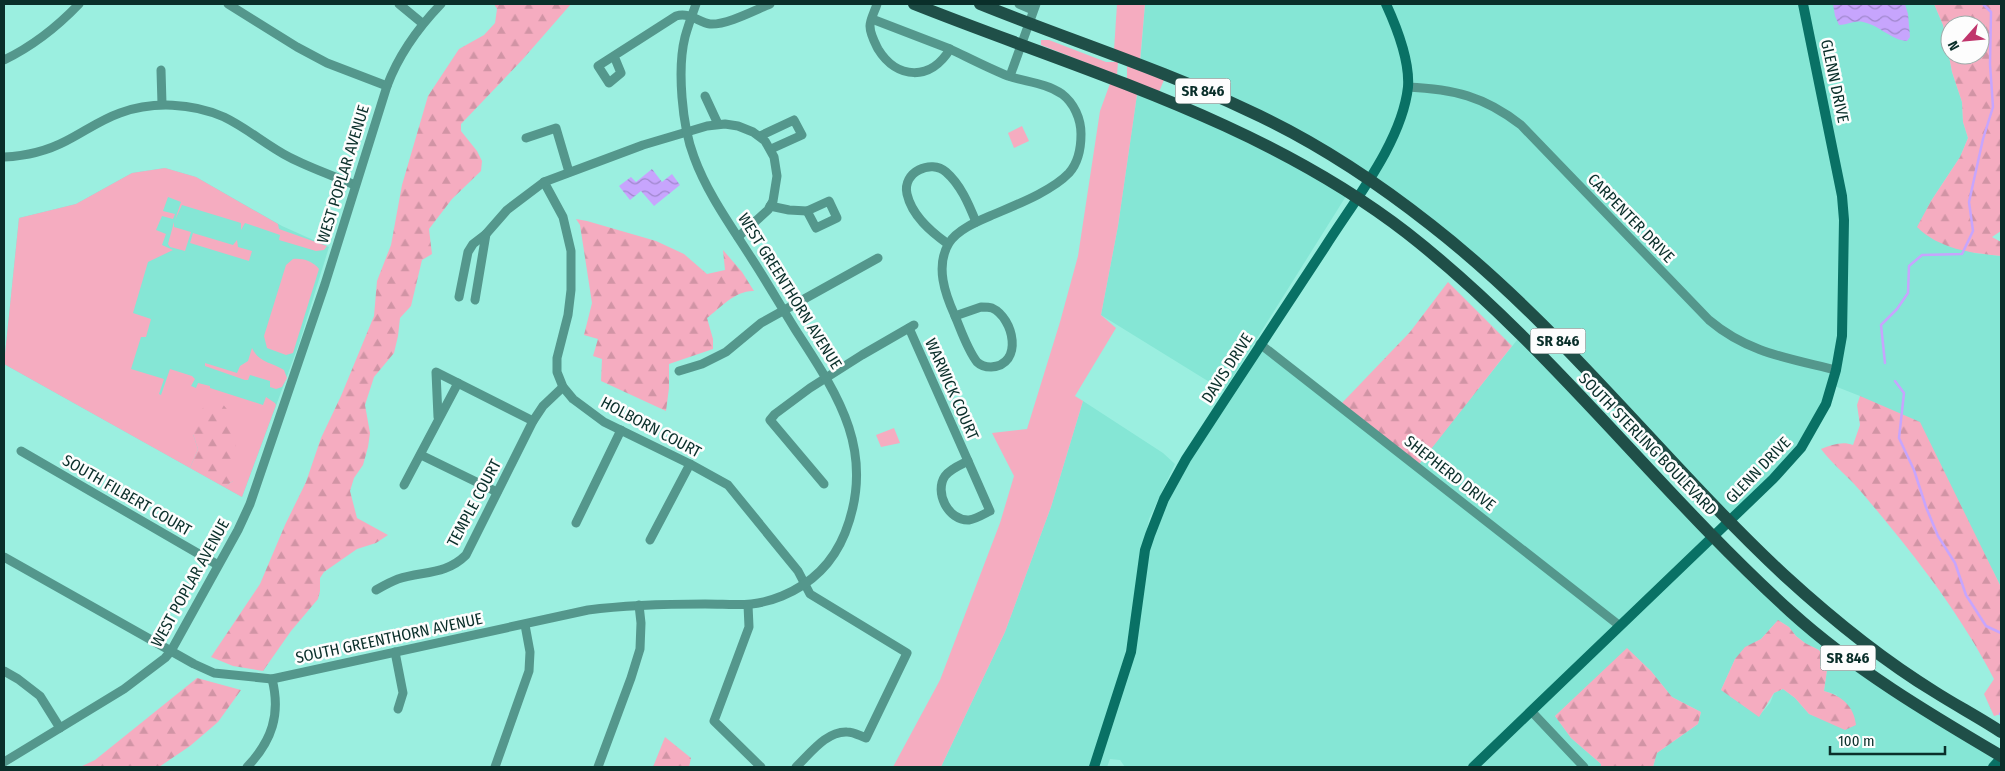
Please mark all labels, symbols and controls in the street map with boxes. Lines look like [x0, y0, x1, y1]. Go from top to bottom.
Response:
north arrow [1940, 15, 1990, 65]
street label: GLENN DRIVE [1817, 38, 1853, 124]
text: N [1944, 38, 1963, 53]
road number: SR 846 [1176, 78, 1230, 104]
street label: WEST POPLAR AVENUE [313, 103, 373, 245]
street label: CARPENTER DRIVE [1584, 170, 1678, 266]
street label: WEST GREENTHORN AVENUE [734, 209, 846, 373]
road number: SR 846 [1530, 328, 1586, 354]
street label: DAVIS DRIVE [1197, 330, 1257, 406]
street label: WARWICK COURT [921, 335, 983, 443]
street label: SOUTH STERLING BOULEVARD [1575, 369, 1721, 519]
street label: HOLBORN COURT [598, 393, 705, 462]
street label: SHEPHERD DRIVE [1401, 432, 1499, 514]
street label: GLENN DRIVE [1722, 433, 1794, 507]
street label: SOUTH FILBERT COURT [59, 450, 195, 540]
street label: TEMPLE COURT [443, 456, 505, 550]
street label: WEST POPLAR AVENUE [147, 516, 233, 650]
street label: SOUTH GREENTHORN AVENUE [294, 609, 484, 667]
road number: SR 846 [1820, 646, 1876, 670]
scale bar [1830, 724, 1945, 756]
text: 100 m [1838, 732, 1875, 750]

